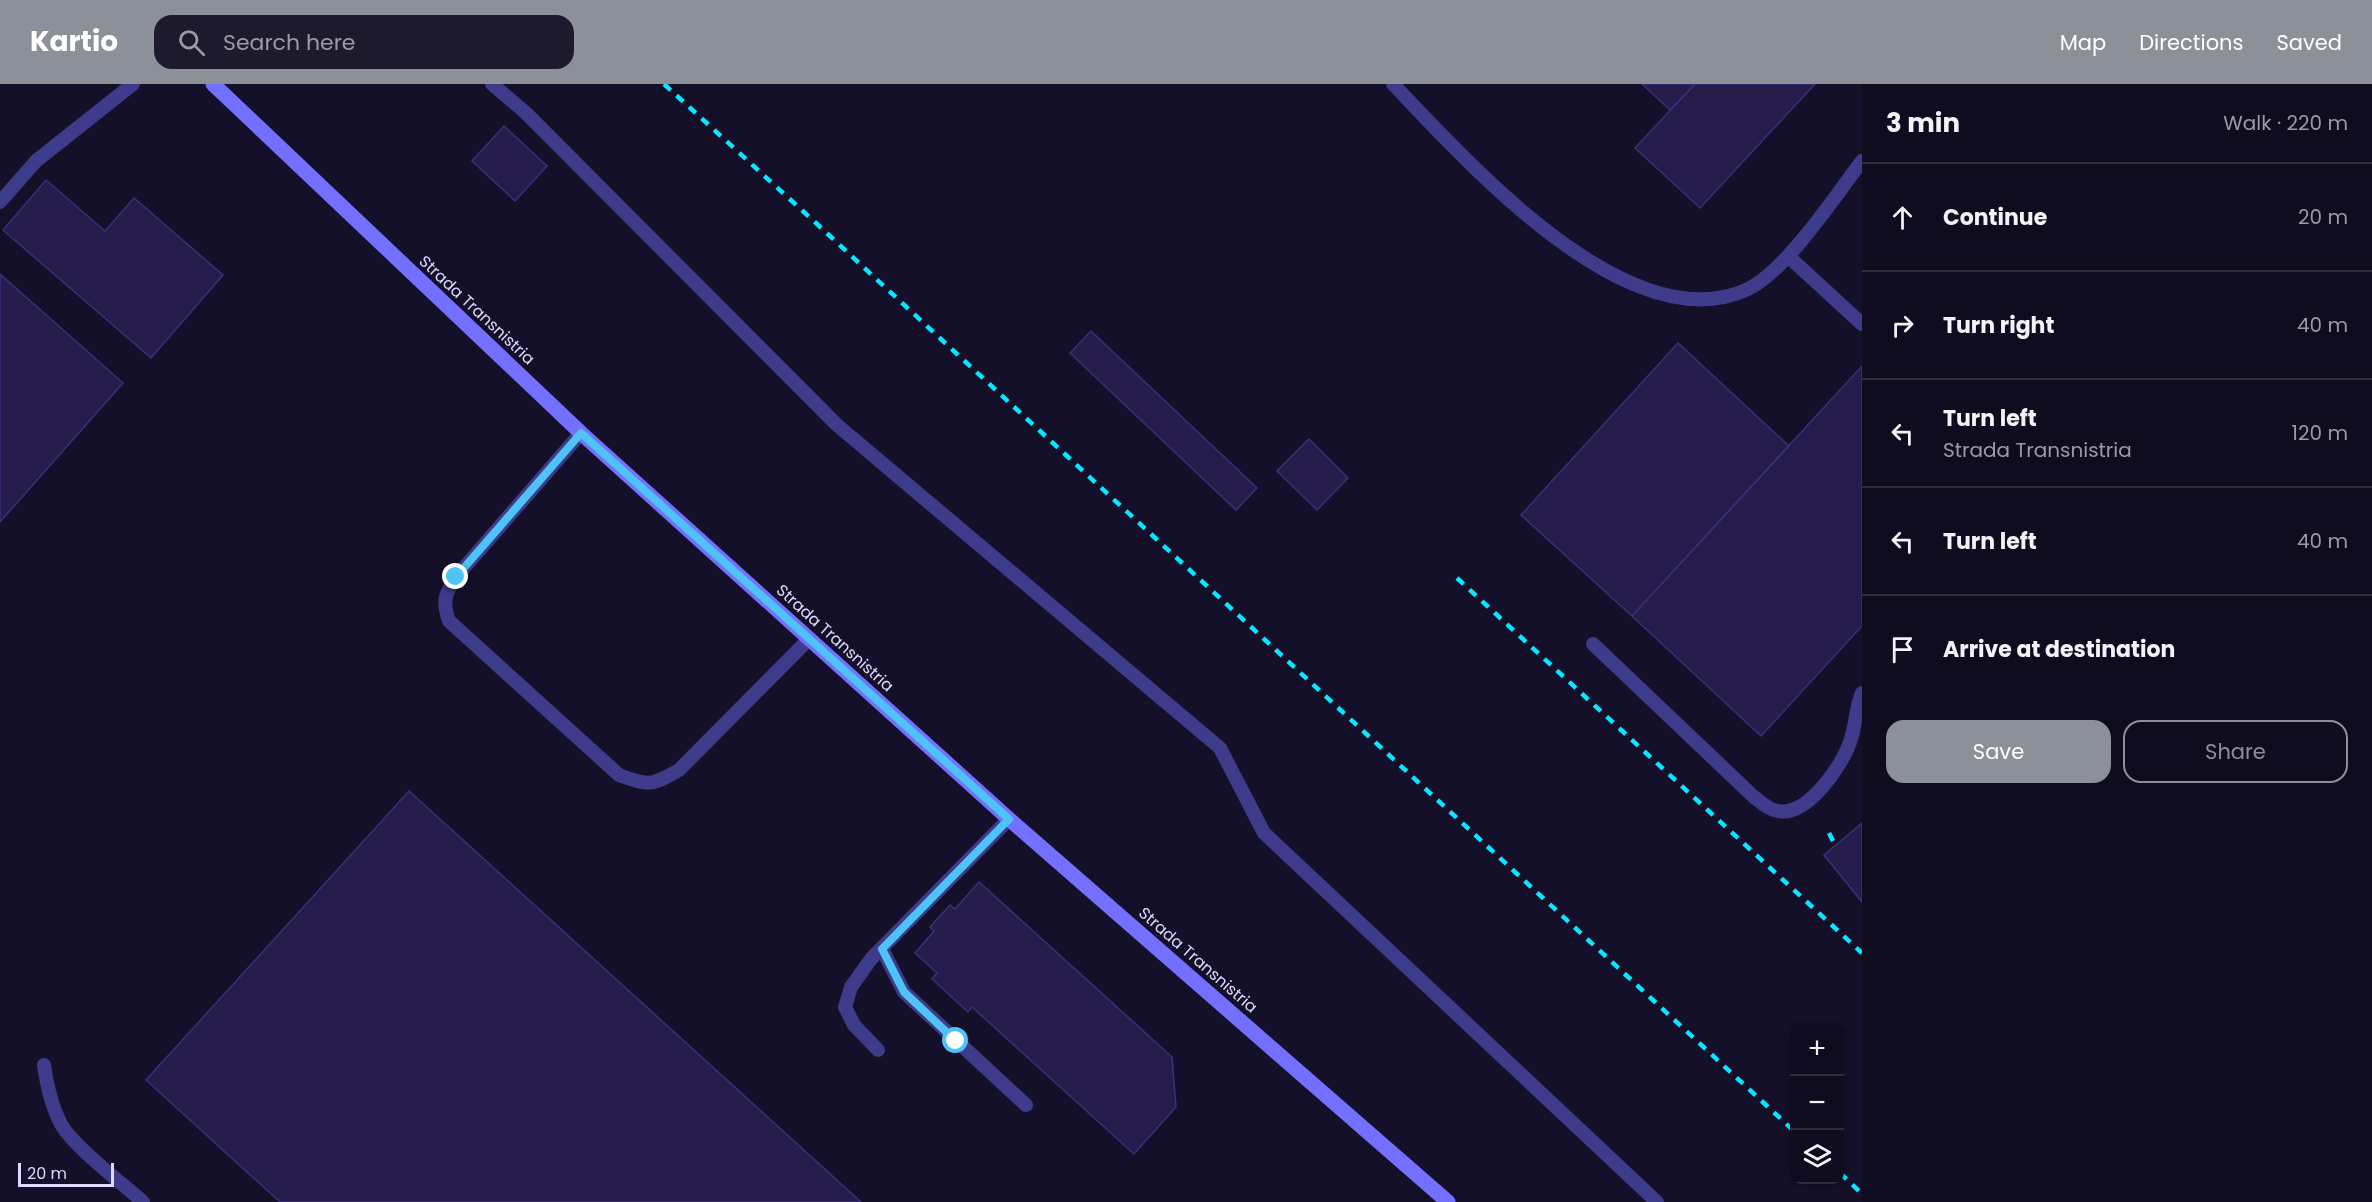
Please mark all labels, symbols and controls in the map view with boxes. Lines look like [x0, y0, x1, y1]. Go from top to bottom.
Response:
search box [154, 15, 574, 69]
text: Kartio [30, 22, 118, 61]
icon: search [175, 26, 208, 59]
text: Search here [223, 27, 356, 58]
text: Map [2060, 28, 2106, 57]
text: Directions [2139, 28, 2243, 57]
text: Saved [2276, 28, 2342, 57]
text: 3 min [1886, 105, 1960, 141]
text: Walk · 220 m [2223, 109, 2348, 137]
icon: ahead [1886, 201, 1919, 234]
text: Continue [1943, 202, 2047, 233]
text: 20 m [2298, 203, 2348, 231]
street label: Strada Transnistria [414, 250, 540, 370]
icon: right [1886, 309, 1919, 342]
text: Turn right [1943, 310, 2054, 341]
text: 40 m [2297, 311, 2348, 339]
text: Turn left [1943, 403, 2037, 434]
icon: left [1886, 417, 1919, 450]
text: 120 m [2292, 419, 2348, 447]
text: Strada Transnistria [1943, 436, 2132, 464]
icon: left [1886, 525, 1919, 558]
text: Turn left [1943, 526, 2037, 557]
text: 40 m [2297, 527, 2348, 555]
route end [442, 563, 468, 589]
street label: Strada Transnistria [771, 579, 899, 697]
icon: arrive [1886, 633, 1919, 666]
text: Arrive at destination [1943, 634, 2175, 665]
button: Save [1886, 720, 2111, 783]
button: Share [2123, 720, 2348, 783]
street label: Strada Transnistria [1133, 902, 1263, 1018]
map controls [1790, 1022, 1844, 1184]
button: + [1790, 1022, 1844, 1076]
route start [942, 1027, 968, 1053]
button: − [1790, 1076, 1844, 1130]
button: layers [1790, 1130, 1844, 1184]
scale bar [18, 1160, 114, 1188]
text: 20 m [27, 1162, 67, 1185]

